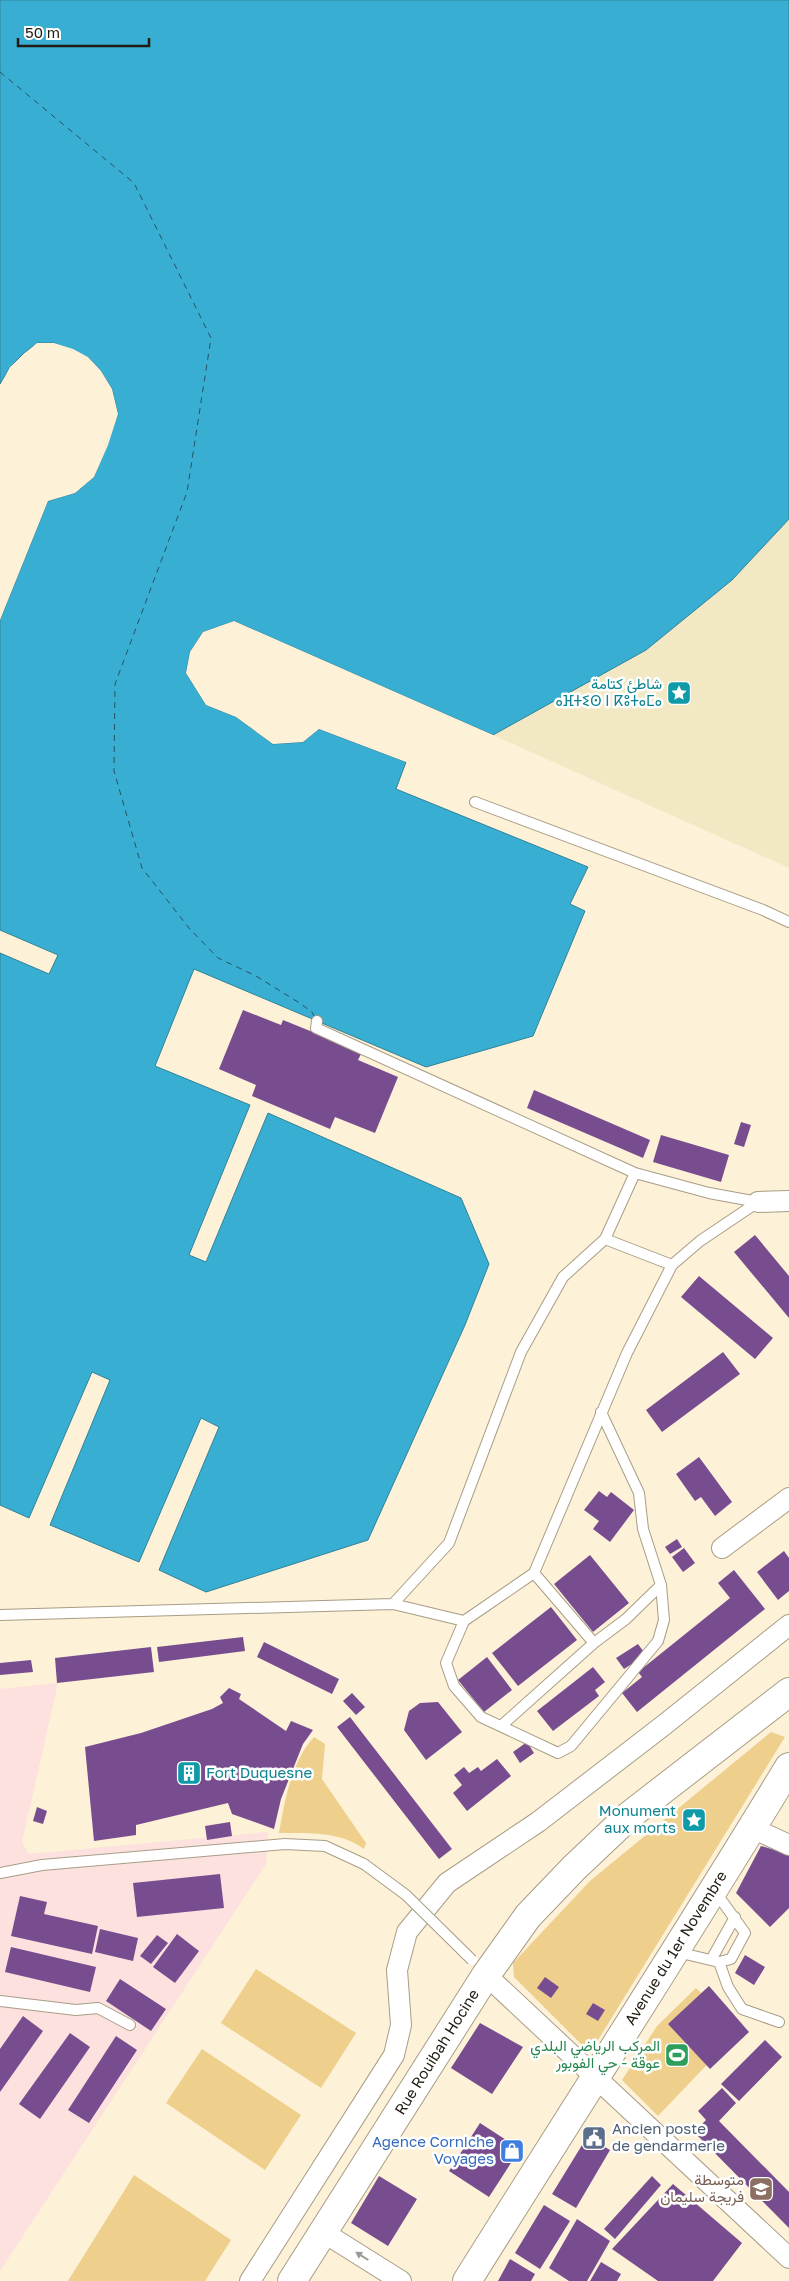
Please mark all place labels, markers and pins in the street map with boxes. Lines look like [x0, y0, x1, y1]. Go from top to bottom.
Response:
place label: شاطئ كتامة ⴰⴼⵜⵉⵙ ⵏ ⴽⵓⵜⴰⵎⴰ [556, 674, 662, 709]
place icon: شاطئ كتامة ⴰⴼⵜⵉⵙ ⵏ ⴽⵓⵜⴰⵎⴰ [666, 680, 692, 706]
building icon: Fort Duquesne [176, 1760, 202, 1786]
place label: Fort Duquesne [206, 1763, 312, 1781]
place label: Monument aux morts [599, 1801, 676, 1836]
place icon: Monument aux morts [681, 1807, 707, 1833]
place label: المركب الرياضي البلدي عوقة - حي الفوبور [530, 2036, 660, 2076]
sports icon: المركب الرياضي البلدي عوقة - حي الفوبور [664, 2042, 690, 2068]
place label: Ancien poste de gendarmerie [612, 2119, 725, 2154]
public building icon: Ancien poste de gendarmerie [581, 2125, 607, 2151]
place label: Agence Corniche Voyages [372, 2132, 494, 2167]
shop icon: Agence Corniche Voyages [499, 2138, 525, 2164]
place label: متوسطة فريجة سليمان [660, 2170, 744, 2206]
school or university icon: متوسطة فريجة سليمان [748, 2176, 774, 2202]

